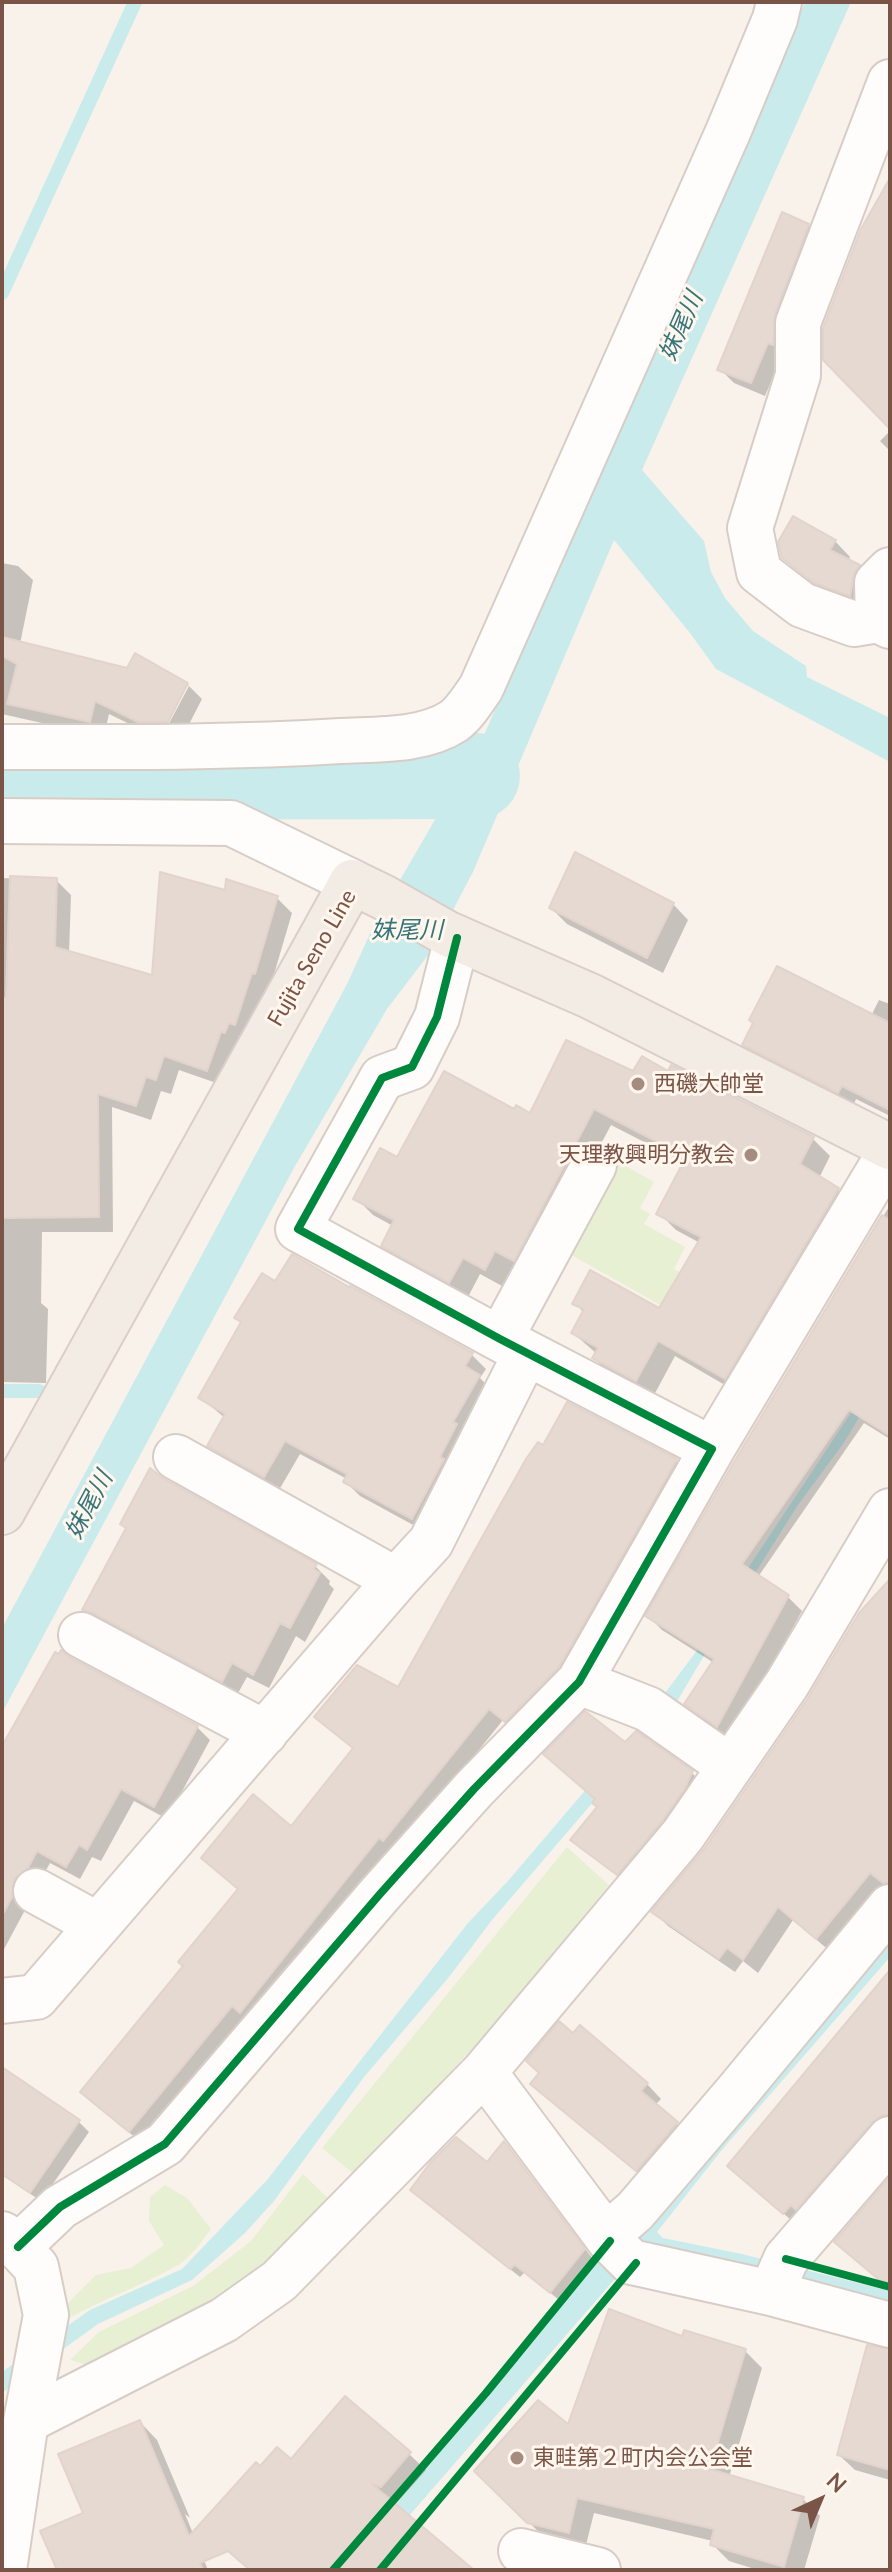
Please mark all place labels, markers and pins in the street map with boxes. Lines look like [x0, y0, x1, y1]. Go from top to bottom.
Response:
place label: 西磯大帥堂 [654, 1071, 764, 1097]
marker: 西磯大帥堂 [629, 1075, 647, 1093]
place label: 天理教興明分教会 [559, 1142, 735, 1168]
marker: 天理教興明分教会 [742, 1146, 760, 1164]
place label: 東畦第２町内会公会堂 [533, 2445, 753, 2471]
marker: 東畦第２町内会公会堂 [508, 2449, 526, 2467]

